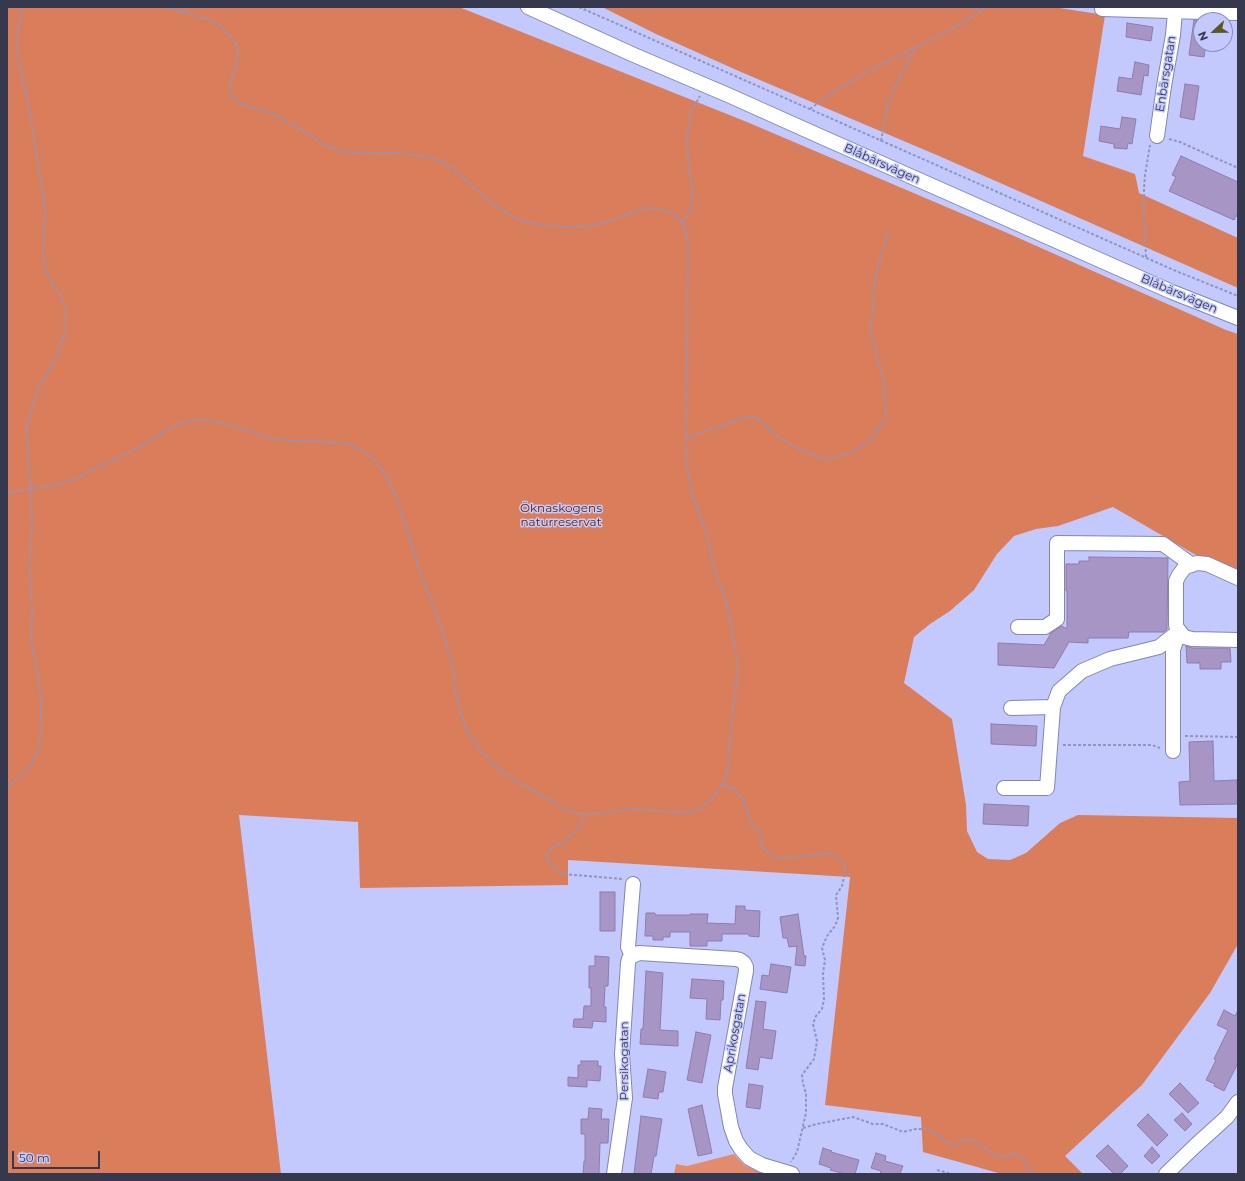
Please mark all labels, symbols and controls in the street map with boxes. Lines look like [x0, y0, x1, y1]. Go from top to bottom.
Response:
north arrow [1193, 12, 1233, 52]
text: N [1195, 29, 1211, 43]
street label: Enbärsgatan [1153, 35, 1179, 113]
street label: Blåbärsvägen [842, 141, 922, 187]
street label: Blåbärsvägen [1138, 271, 1220, 317]
park label: Öknaskogens naturreservat [520, 501, 602, 529]
street label: Aprikosgatan [721, 992, 749, 1074]
street label: Persikogatan [617, 1021, 631, 1101]
scale bar [14, 1143, 102, 1169]
text: 50 m [19, 1150, 50, 1165]

